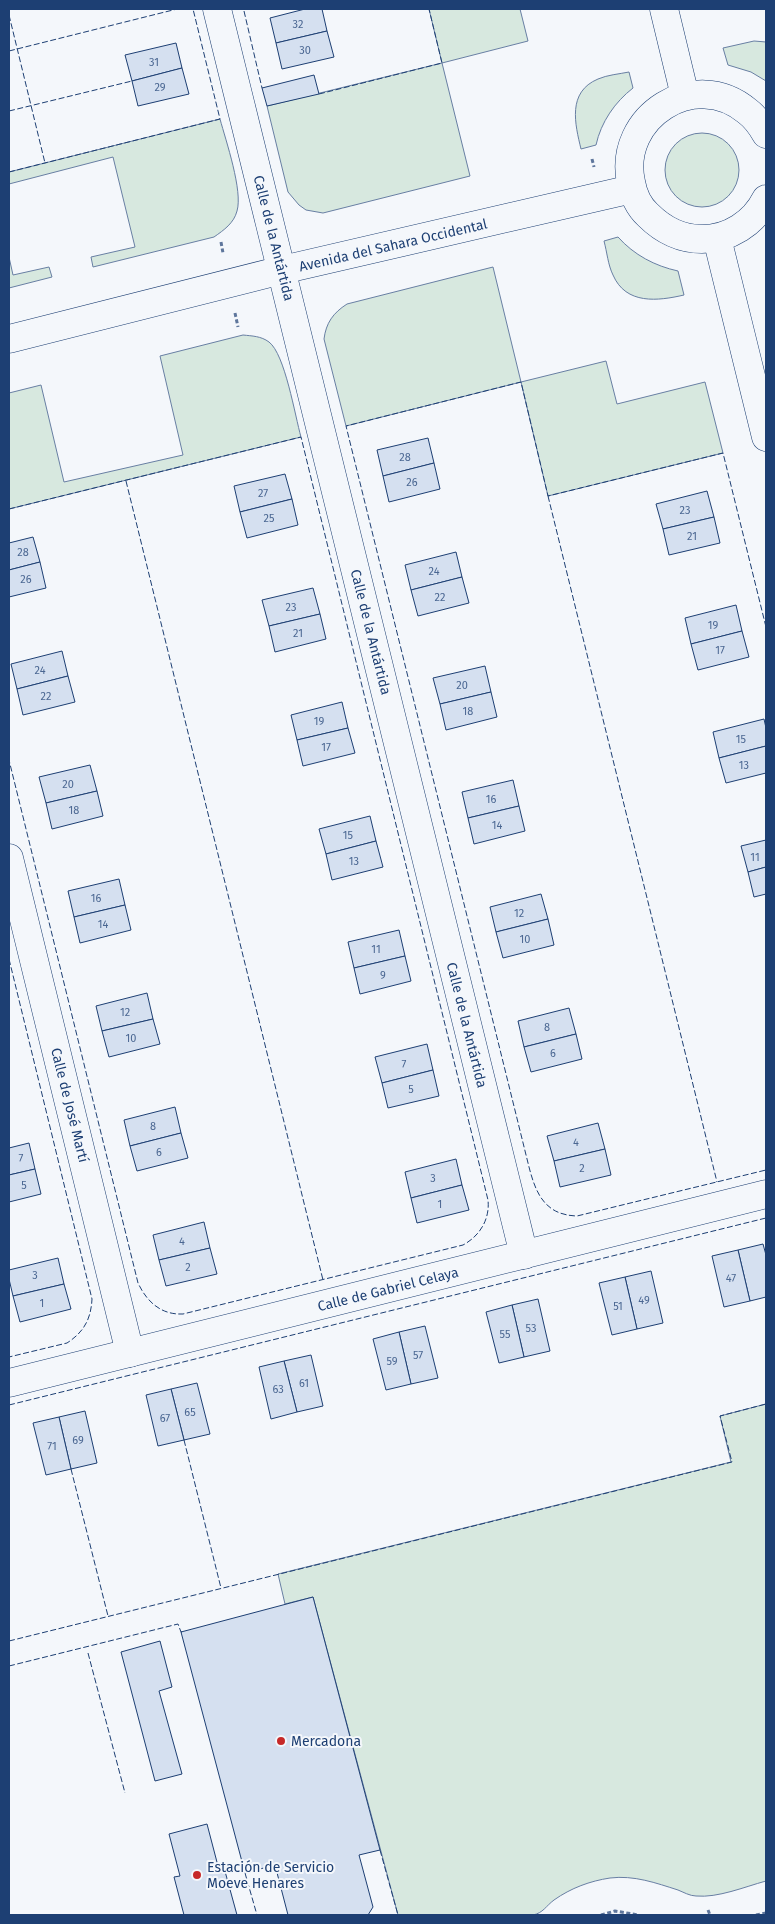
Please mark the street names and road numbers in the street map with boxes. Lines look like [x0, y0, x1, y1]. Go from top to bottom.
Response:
street label: Calle de la Antártida [250, 174, 297, 303]
street label: Avenida del Sahara Occidental [297, 216, 489, 275]
street label: Calle de la Antártida [347, 568, 394, 697]
street label: Calle de la Antártida [443, 961, 490, 1090]
street label: Calle de José Martí [47, 1046, 92, 1164]
street label: Calle de Gabriel Celaya [316, 1264, 460, 1315]

